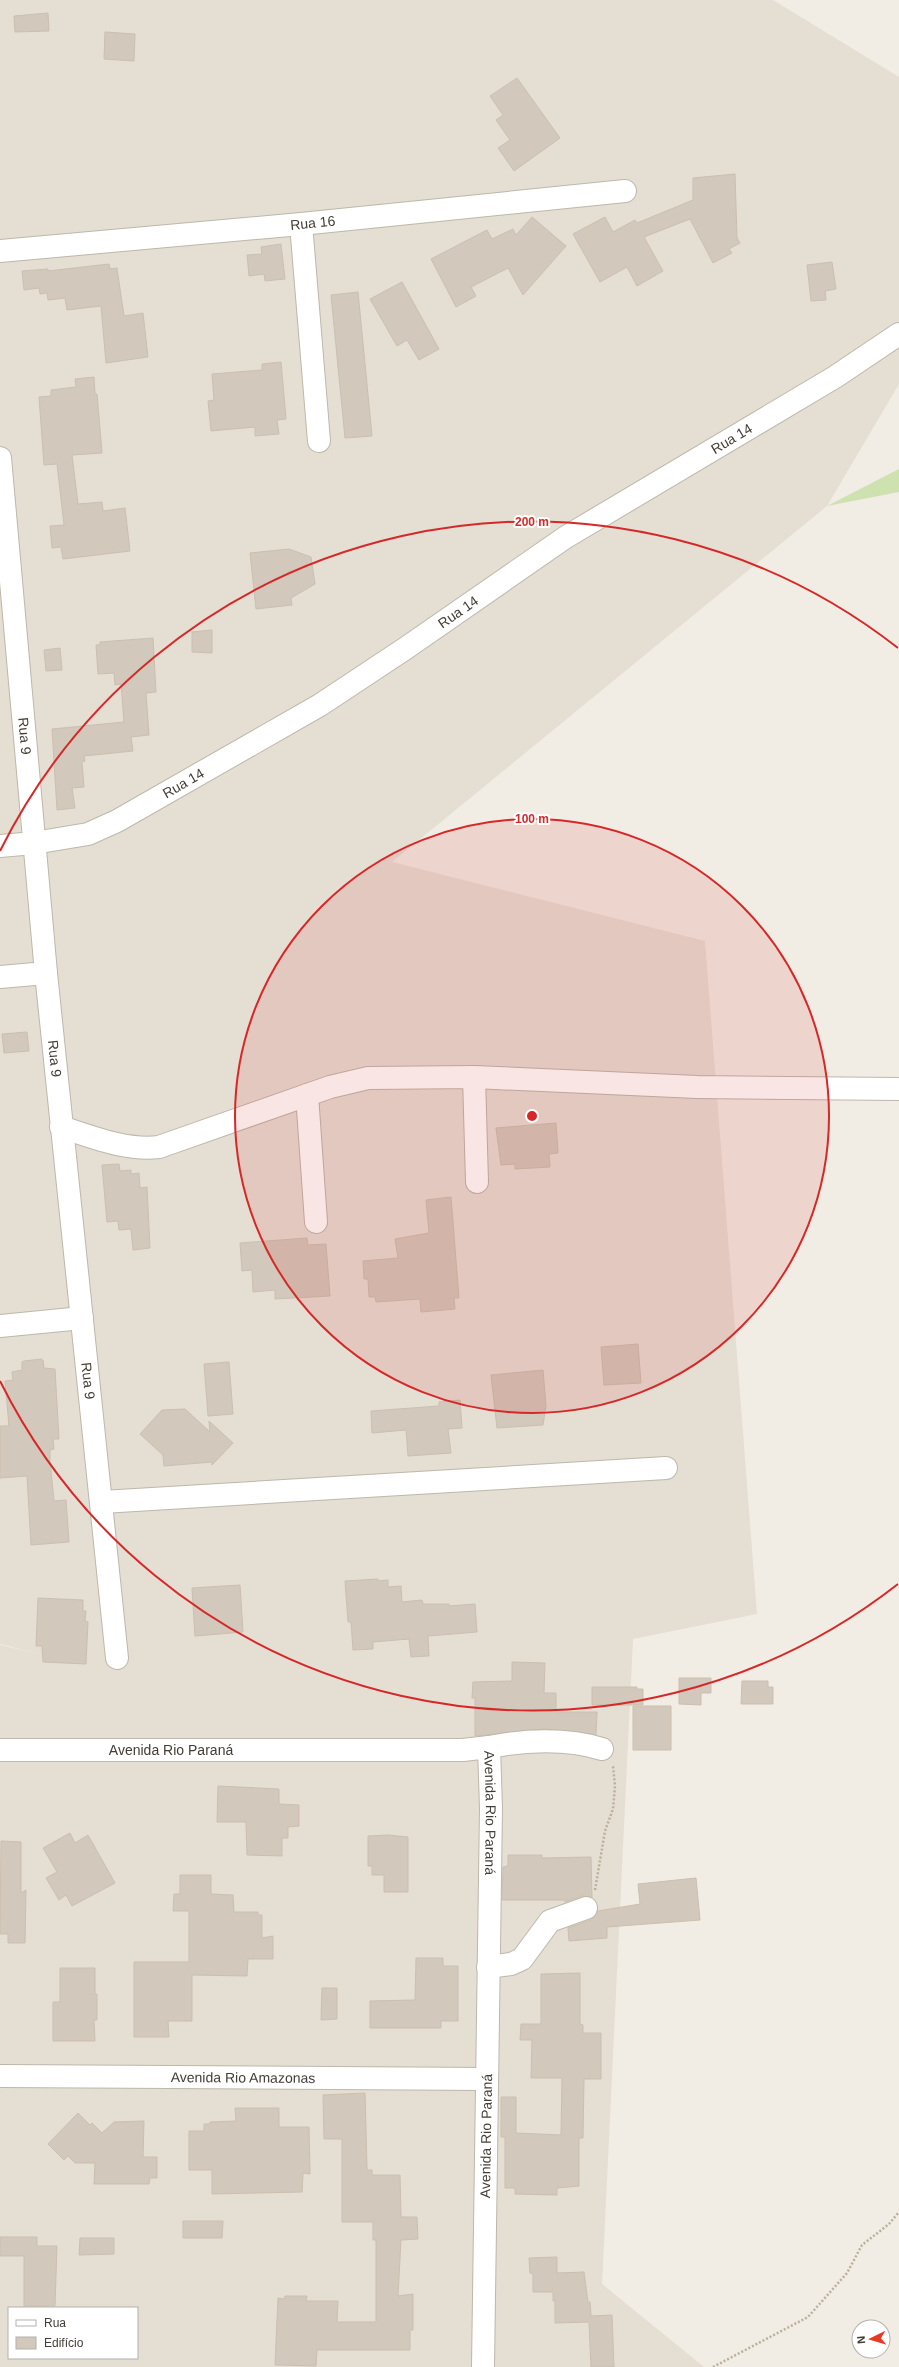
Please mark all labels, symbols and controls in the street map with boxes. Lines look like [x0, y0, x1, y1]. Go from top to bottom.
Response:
street label: Rua 16 [290, 213, 336, 233]
street label: Rua 14 [708, 420, 755, 457]
text: 200 m [515, 515, 549, 529]
street label: Rua 14 [435, 592, 481, 631]
street label: Rua 9 [15, 717, 34, 755]
street label: Rua 14 [160, 765, 207, 801]
text: 100 m [515, 812, 549, 826]
street label: Rua 9 [45, 1039, 65, 1078]
centre of rings [525, 1109, 539, 1123]
street label: Rua 9 [78, 1361, 98, 1400]
street label: Avenida Rio Paraná [109, 1742, 233, 1758]
street label: Avenida Rio Paraná [481, 1750, 499, 1875]
street label: Avenida Rio Amazonas [171, 2069, 315, 2086]
street label: Avenida Rio Paraná [477, 2074, 495, 2198]
legend [8, 2307, 138, 2359]
text: Rua [44, 2316, 66, 2330]
north arrow [851, 2319, 891, 2359]
text: N [855, 2335, 867, 2344]
text: Edifício [44, 2336, 84, 2350]

